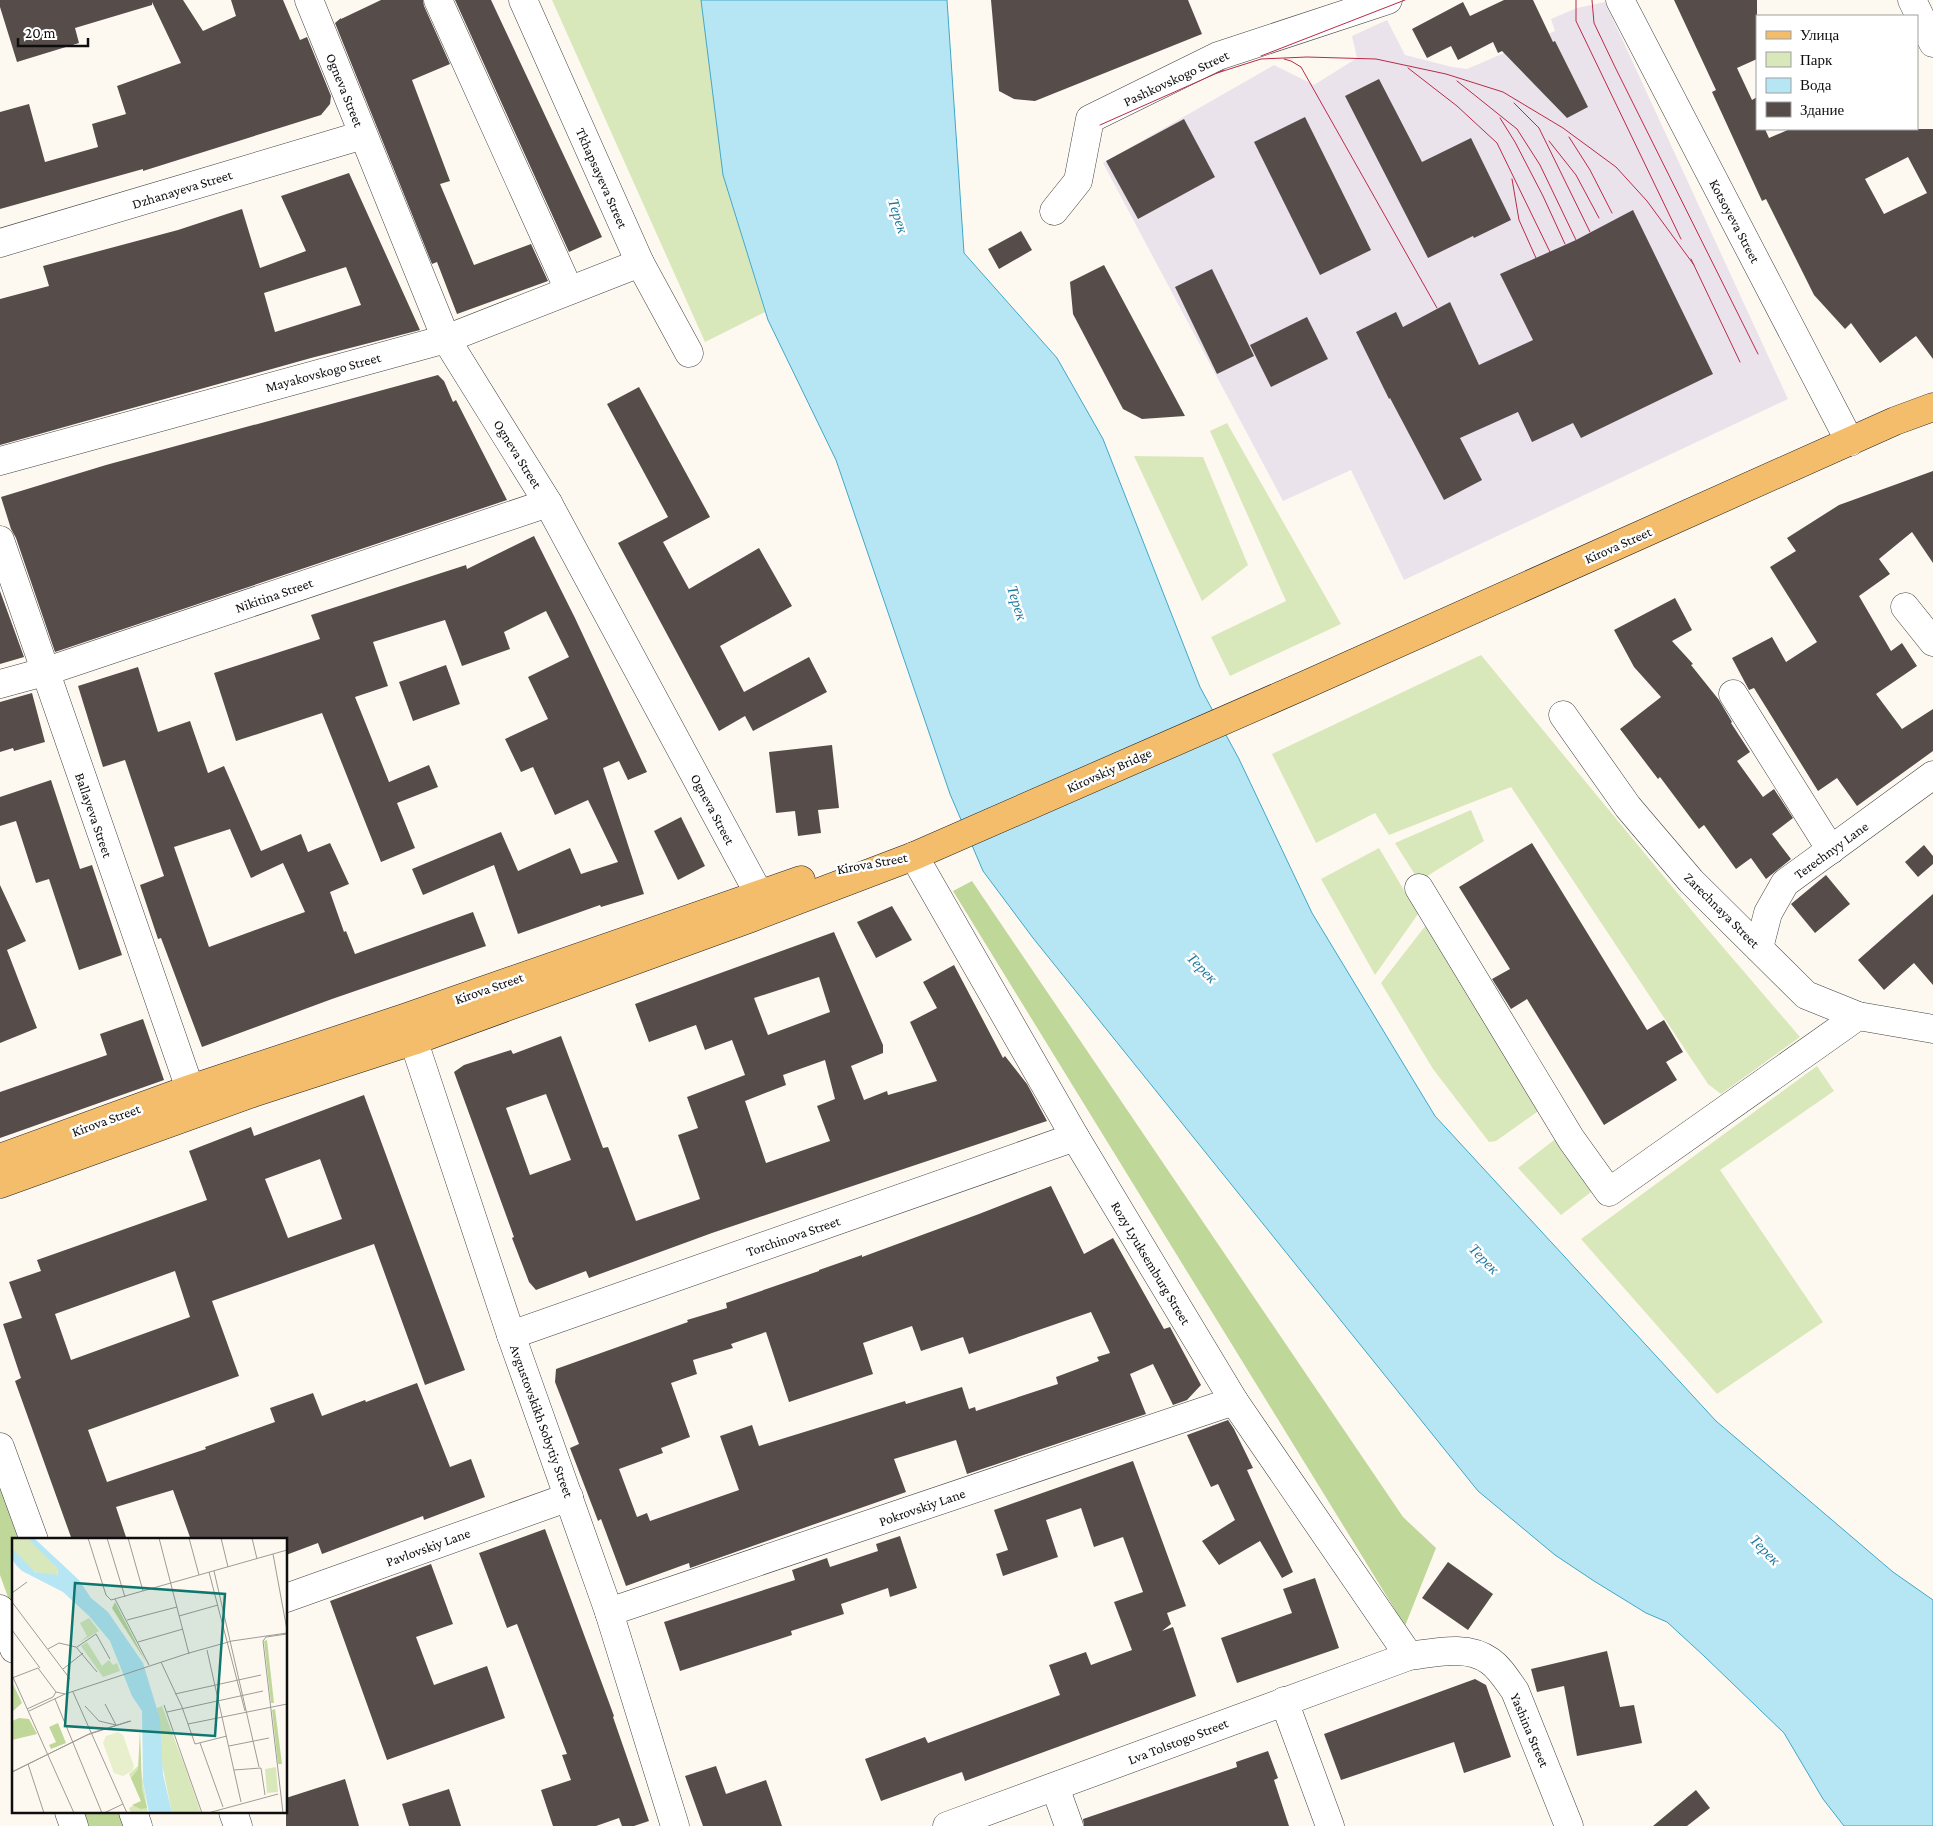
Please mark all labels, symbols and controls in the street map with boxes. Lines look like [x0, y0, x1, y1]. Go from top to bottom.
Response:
scale bar [18, 15, 88, 47]
legend [1756, 15, 1918, 130]
text: 20 m [25, 25, 56, 41]
text: Улица [1800, 27, 1839, 43]
street label: Pashkovskogo Street [1121, 46, 1231, 109]
street label: Ogneva Street [323, 51, 367, 129]
text: Парк [1800, 52, 1833, 68]
text: Вода [1800, 77, 1832, 93]
text: Здание [1800, 102, 1844, 118]
street label: Tkhapsayeva Street [573, 125, 631, 231]
street label: Dzhanayeva Street [130, 166, 234, 212]
street label: Kotsoyeva Street [1706, 176, 1764, 266]
water label: Терек [885, 197, 911, 236]
street label: Mayakovskogo Street [264, 349, 383, 395]
street label: Ogneva Street [491, 417, 546, 492]
street label: Kirova Street [1582, 523, 1654, 567]
street label: Nikitina Street [233, 574, 315, 616]
water label: Терек [1004, 584, 1030, 623]
street label: Kirovskiy Bridge [1064, 744, 1154, 796]
street label: Ballayeva Street [72, 770, 116, 860]
street label: Ogneva Street [688, 771, 739, 848]
street label: Terechnyy Lane [1791, 818, 1871, 882]
street label: Kirova Street [835, 849, 909, 877]
street label: Zarechnaya Street [1681, 869, 1763, 951]
water label: Терек [1184, 950, 1221, 987]
street label: Kirova Street [453, 969, 526, 1007]
street label: Kirova Street [70, 1100, 143, 1140]
street label: Rozy Lyuksemburg Street [1108, 1198, 1194, 1328]
street label: Torchinova Street [744, 1212, 842, 1260]
water label: Терек [1466, 1241, 1503, 1278]
street label: Avgustovskikh Sobytiy Street [507, 1342, 577, 1500]
street label: Pokrovskiy Lane [877, 1485, 967, 1529]
street label: Pavlovskiy Lane [384, 1524, 472, 1570]
water label: Терек [1747, 1532, 1784, 1569]
inset map [12, 1538, 288, 1814]
street label: Yashina Street [1507, 1690, 1553, 1770]
street label: Lva Tolstogo Street [1126, 1714, 1231, 1767]

